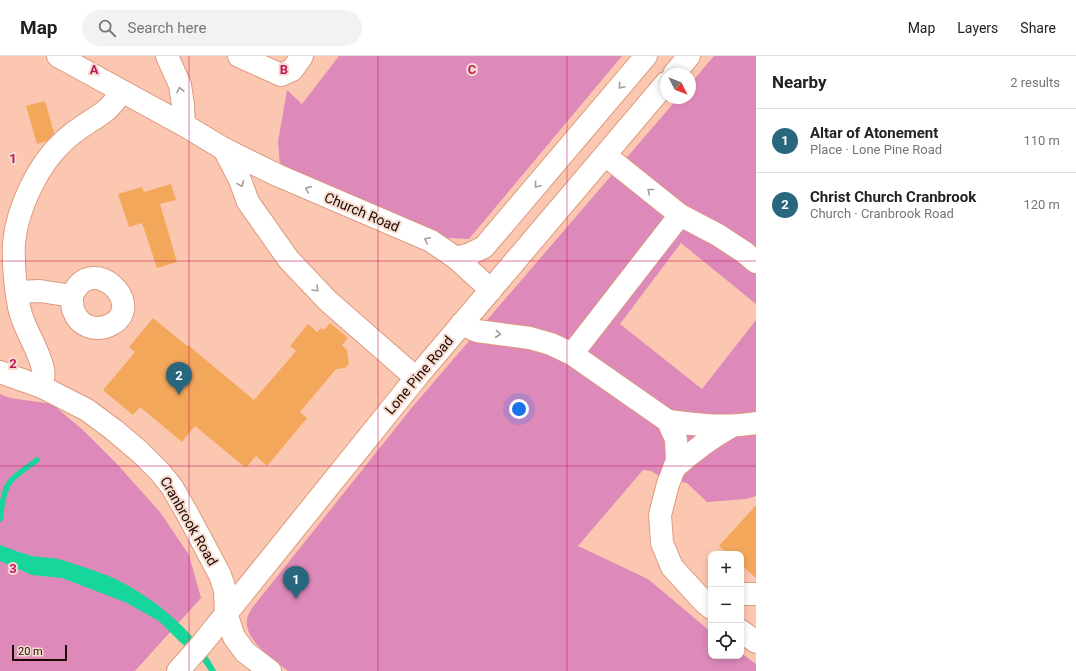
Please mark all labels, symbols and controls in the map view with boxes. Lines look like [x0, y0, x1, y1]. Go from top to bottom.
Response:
search box [82, 10, 362, 46]
text: Map [20, 16, 58, 39]
icon: search [96, 17, 118, 39]
text: Search here [128, 19, 206, 37]
text: Map [908, 20, 935, 36]
text: Layers [957, 20, 998, 36]
text: Share [1020, 20, 1056, 36]
text: A [90, 62, 99, 77]
text: B [280, 62, 288, 77]
text: C [468, 62, 477, 77]
north arrow [660, 68, 696, 104]
text: Nearby [772, 72, 827, 92]
text: 2 results [1010, 75, 1060, 90]
one-way arrow [618, 81, 625, 88]
one-way arrow [177, 86, 185, 93]
text: Altar of Atonement [810, 124, 938, 142]
text: 1 [781, 133, 789, 148]
text: 110 m [1023, 133, 1060, 148]
text: Place · Lone Pine Road [810, 142, 942, 157]
text: 1 [9, 151, 17, 166]
one-way arrow [534, 180, 541, 188]
one-way arrow [237, 181, 245, 188]
one-way arrow [304, 186, 312, 194]
one-way arrow [647, 188, 654, 195]
text: Christ Church Cranbrook [810, 188, 976, 206]
street label: Church Road [322, 189, 402, 235]
text: 2 [781, 197, 789, 212]
text: 120 m [1023, 197, 1060, 212]
text: Church · Cranbrook Road [810, 206, 954, 221]
one-way arrow [424, 237, 432, 245]
one-way arrow [311, 284, 319, 292]
one-way arrow [495, 330, 501, 339]
street label: Lone Pine Road [382, 333, 456, 417]
text: 2 [9, 356, 17, 371]
pin: 2 [166, 362, 192, 395]
your location [509, 399, 529, 419]
street label: Cranbrook Road [157, 474, 221, 568]
map controls [708, 551, 744, 659]
button: + [708, 551, 744, 587]
text: 3 [9, 561, 17, 576]
pin: 1 [283, 566, 309, 599]
button: − [708, 587, 744, 623]
button: locate [708, 623, 744, 659]
scale bar [12, 643, 67, 662]
text: 20 m [18, 645, 43, 658]

